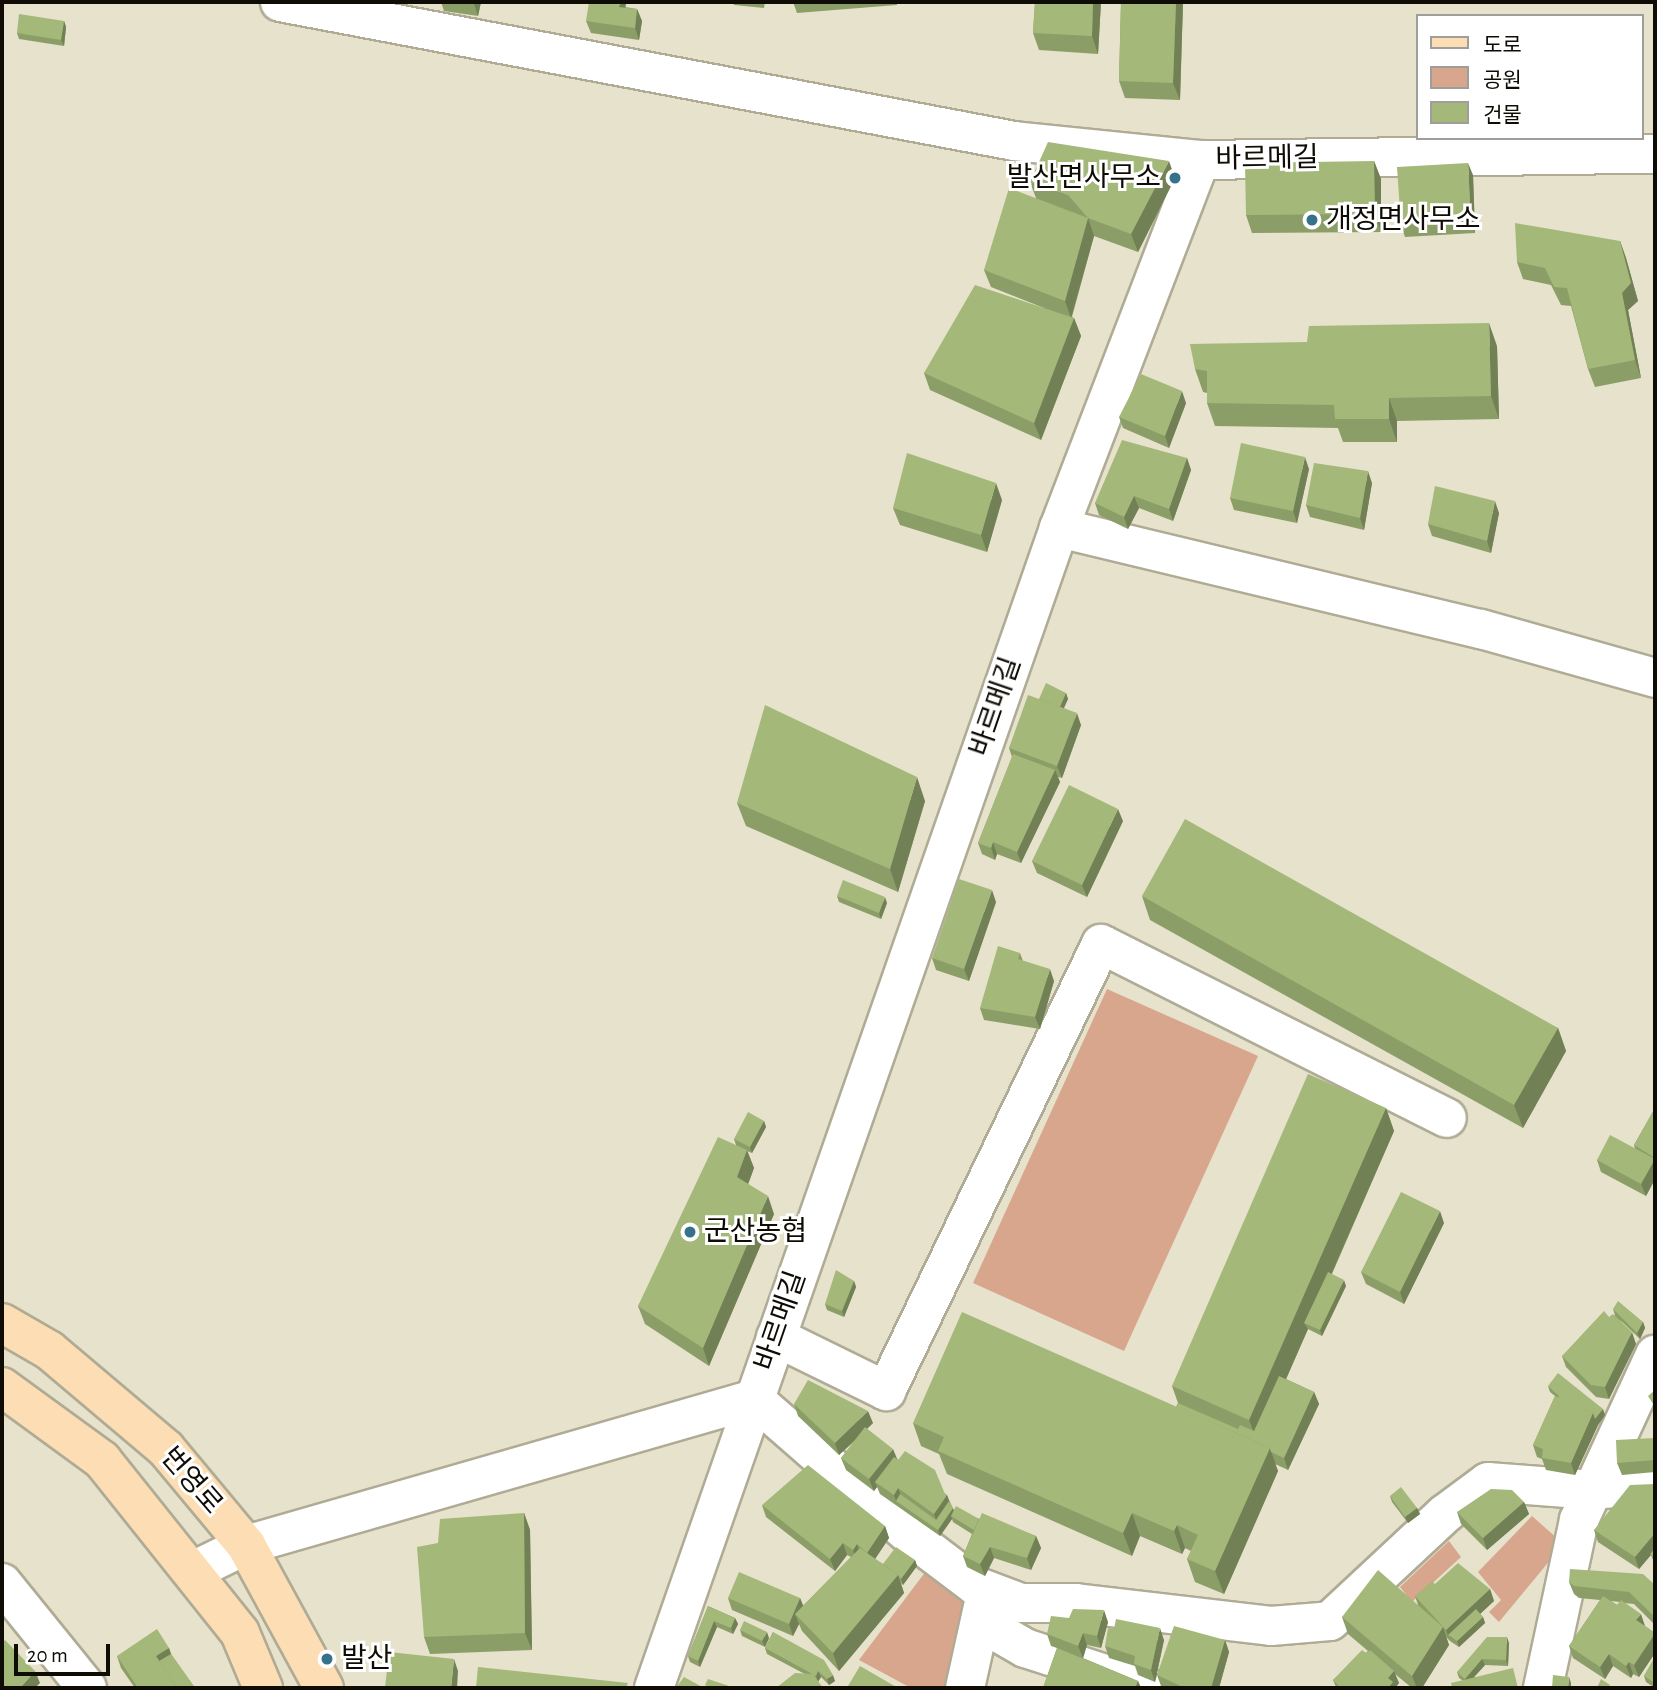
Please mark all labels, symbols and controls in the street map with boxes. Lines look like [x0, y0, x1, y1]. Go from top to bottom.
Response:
legend [1416, 14, 1643, 140]
text: 도로 [1483, 35, 1522, 56]
text: 공원 [1483, 70, 1522, 91]
text: 건물 [1483, 105, 1522, 126]
street label: 바르메길 [1215, 141, 1319, 177]
place label: 발산면사무소 [1006, 161, 1161, 195]
marker: 발산면사무소 [1167, 170, 1183, 186]
place label: 개정면사무소 [1326, 203, 1481, 237]
marker: 개정면사무소 [1304, 212, 1320, 228]
street label: 바르메길 [963, 653, 1029, 761]
place label: 군산농협 [704, 1215, 807, 1249]
marker: 군산농협 [682, 1224, 698, 1240]
street label: 바르메길 [748, 1267, 814, 1375]
street label: 번영로 [153, 1441, 229, 1521]
scale bar [18, 1630, 114, 1674]
place label: 발산 [341, 1642, 393, 1676]
text: 20 m [27, 1645, 68, 1666]
marker: 발산 [319, 1651, 335, 1667]

